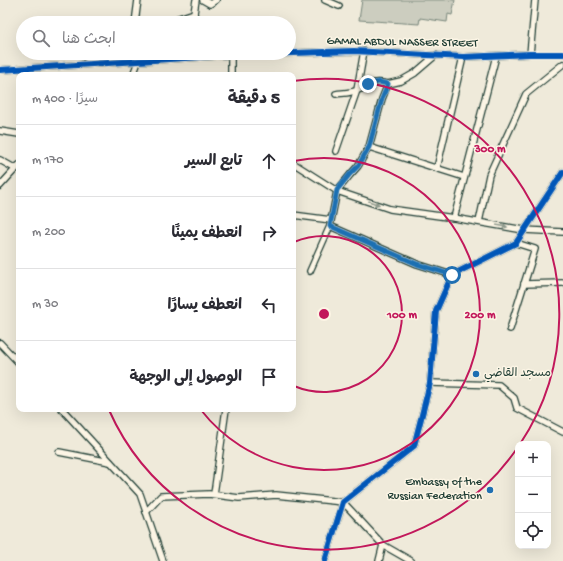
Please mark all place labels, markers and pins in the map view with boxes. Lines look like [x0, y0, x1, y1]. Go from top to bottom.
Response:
centre of rings [317, 307, 331, 321]
place label: مسجد القاضي [484, 367, 551, 383]
marker: مسجد القاضي [471, 369, 481, 379]
place label: Embassy of the Russian Federation [388, 476, 483, 504]
marker: Embassy of the Russian Federation [485, 485, 495, 495]

